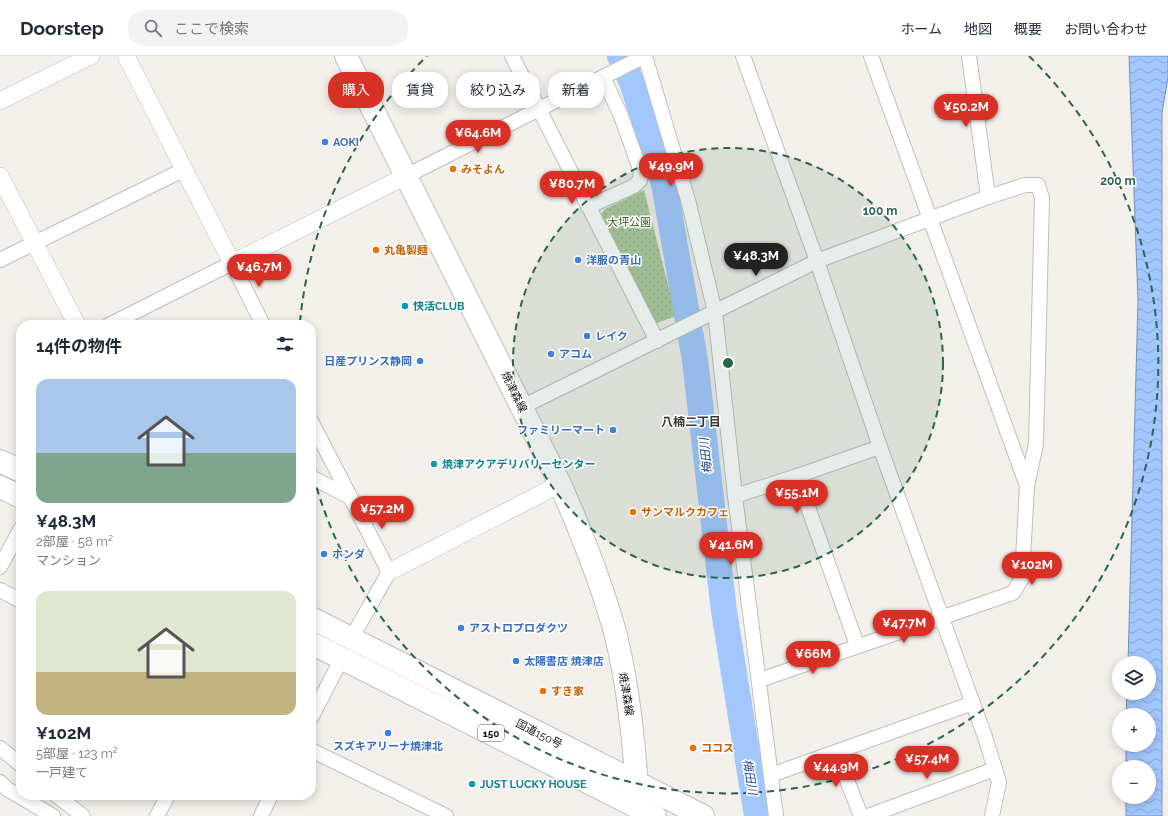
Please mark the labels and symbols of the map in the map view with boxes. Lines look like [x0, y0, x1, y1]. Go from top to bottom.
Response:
pin: ¥50.2M [933, 94, 999, 128]
pin: ¥64.6M [445, 120, 511, 154]
place label: AOKI [333, 136, 359, 149]
marker: AOKI [320, 137, 330, 147]
pin: ¥49.9M [638, 153, 704, 187]
place label: みそよん [461, 163, 505, 176]
marker: みそよん [448, 164, 458, 174]
pin: ¥80.7M [539, 171, 605, 205]
text: 200 m [1100, 174, 1136, 188]
text: 100 m [863, 204, 897, 218]
park label: 大坪公園 [607, 216, 651, 229]
pin: ¥48.3M [723, 243, 789, 277]
place label: 丸亀製麺 [384, 244, 428, 257]
marker: 丸亀製麺 [371, 245, 381, 255]
pin: ¥46.7M [226, 254, 292, 288]
place label: 洋服の青山 [586, 254, 641, 267]
marker: 洋服の青山 [573, 255, 583, 265]
place label: 快活CLUB [413, 300, 465, 313]
marker: 快活CLUB [400, 301, 410, 311]
place label: レイク [595, 330, 628, 343]
marker: レイク [582, 331, 592, 341]
place label: アコム [559, 348, 592, 361]
marker: アコム [546, 349, 556, 359]
place label: 日産プリンス静岡 [324, 355, 412, 368]
marker: 日産プリンス静岡 [415, 356, 425, 366]
centre of rings [721, 356, 735, 370]
street label: 焼津森線 [499, 369, 529, 415]
district label: 八楠二丁目 [661, 415, 721, 429]
place label: ファミリーマート [517, 424, 605, 437]
marker: ファミリーマート [608, 425, 618, 435]
water label: 梅田川 [697, 435, 715, 475]
place label: 焼津アクアデリバリーセンター [442, 458, 595, 471]
marker: 焼津アクアデリバリーセンター [429, 459, 439, 469]
pin: ¥55.1M [764, 480, 830, 514]
pin: ¥57.2M [349, 496, 415, 530]
place label: サンマルクカフェ [641, 506, 729, 519]
marker: サンマルクカフェ [628, 507, 638, 517]
pin: ¥41.6M [698, 532, 764, 566]
place label: ホンダ [332, 548, 365, 561]
marker: ホンダ [319, 549, 329, 559]
pin: ¥102M [1004, 552, 1060, 586]
pin: ¥47.7M [871, 610, 937, 644]
place label: アストロプロダクツ [469, 622, 568, 635]
marker: アストロプロダクツ [456, 623, 466, 633]
pin: ¥66M [789, 641, 837, 675]
place label: 太陽書店 焼津店 [524, 655, 604, 668]
marker: 太陽書店 焼津店 [511, 656, 521, 666]
street label: 焼津森線 [616, 671, 636, 717]
place label: すき家 [551, 685, 584, 698]
marker: すき家 [538, 686, 548, 696]
street label: 国道150号 [514, 717, 564, 751]
road number: 150 [478, 725, 504, 741]
marker: スズキアリーナ焼津北 [383, 728, 393, 738]
place label: スズキアリーナ焼津北 [333, 740, 443, 753]
place label: ココス [701, 742, 734, 755]
marker: ココス [688, 743, 698, 753]
pin: ¥57.4M [894, 746, 960, 780]
pin: ¥44.9M [803, 754, 869, 788]
water label: 梅田川 [740, 758, 760, 798]
place label: JUST LUCKY HOUSE [480, 778, 587, 791]
marker: JUST LUCKY HOUSE [467, 779, 477, 789]

